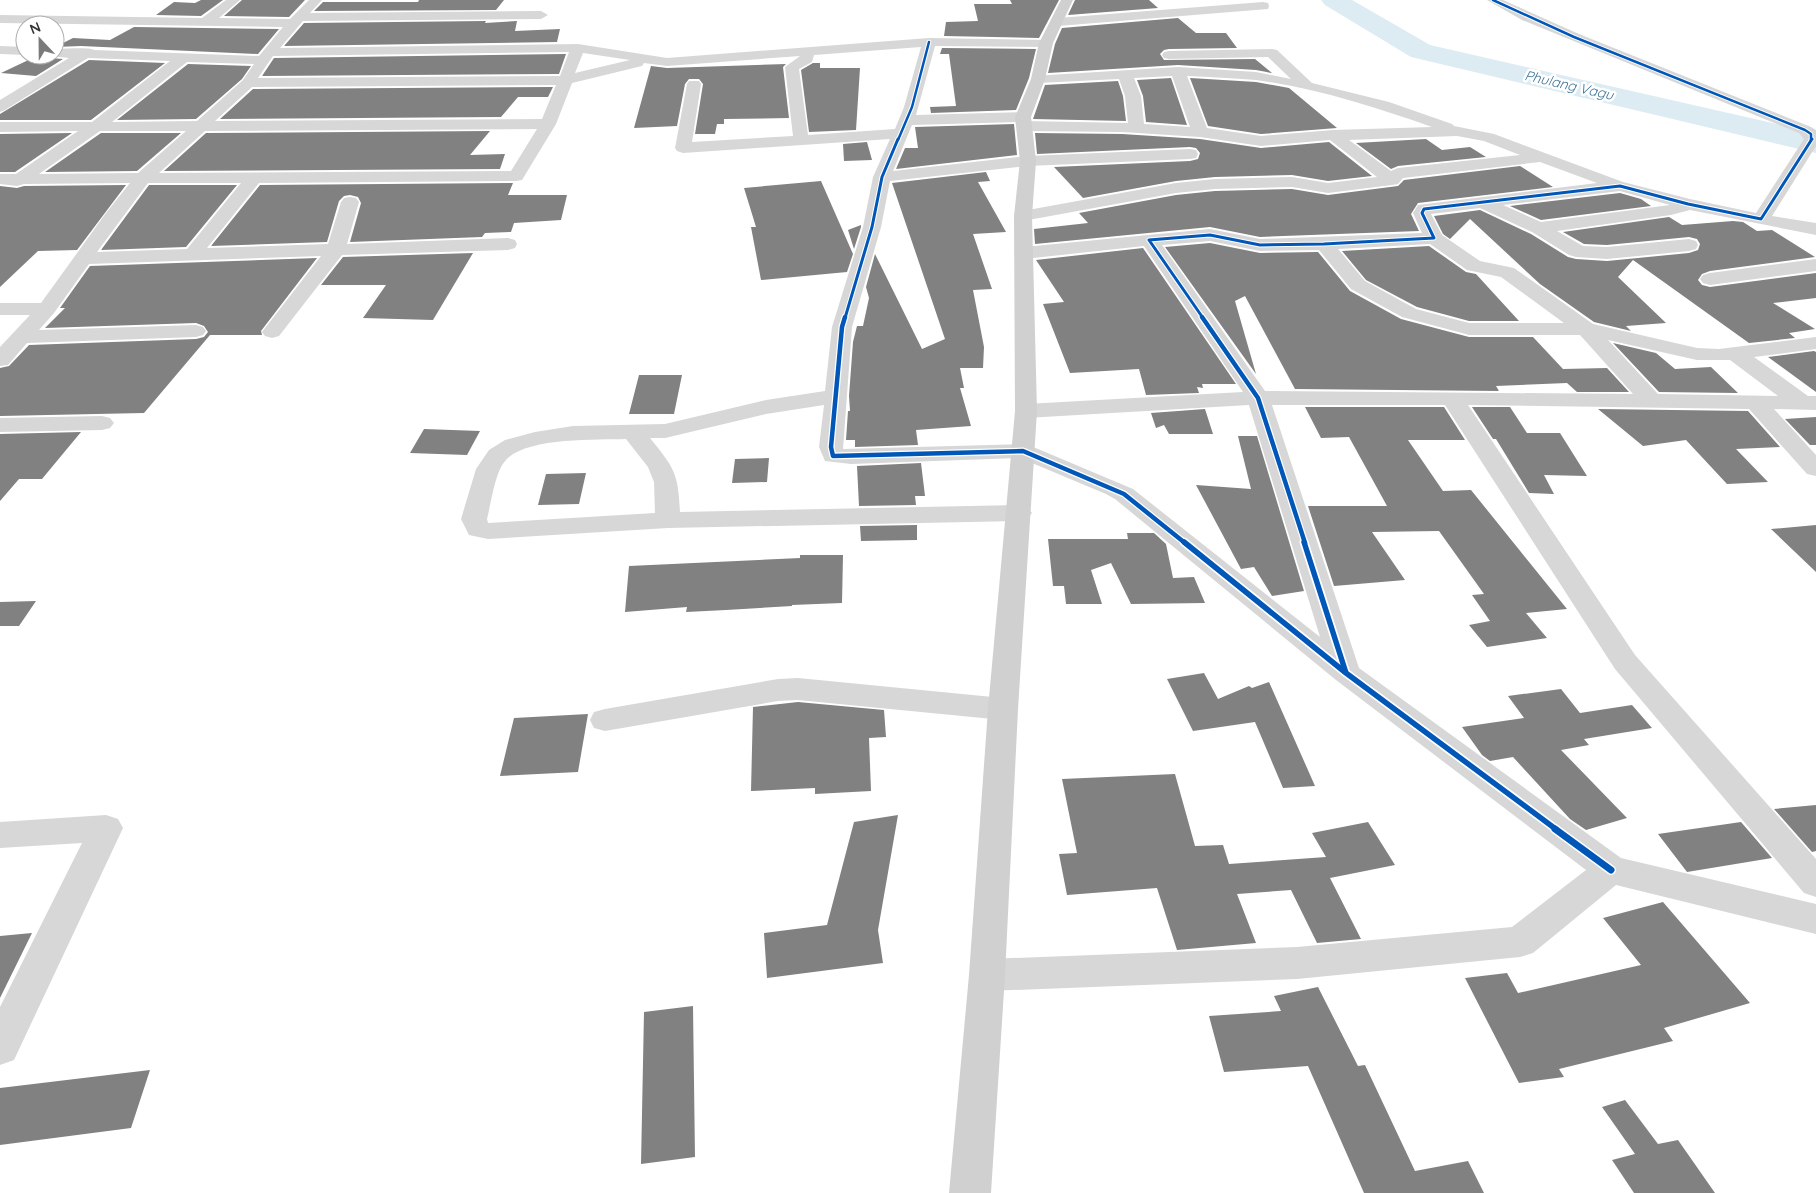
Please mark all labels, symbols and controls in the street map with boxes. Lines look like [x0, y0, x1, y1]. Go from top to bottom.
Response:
north arrow [15, 15, 65, 65]
text: N [27, 18, 43, 38]
water label: Phulang Vagu [1523, 66, 1616, 104]

